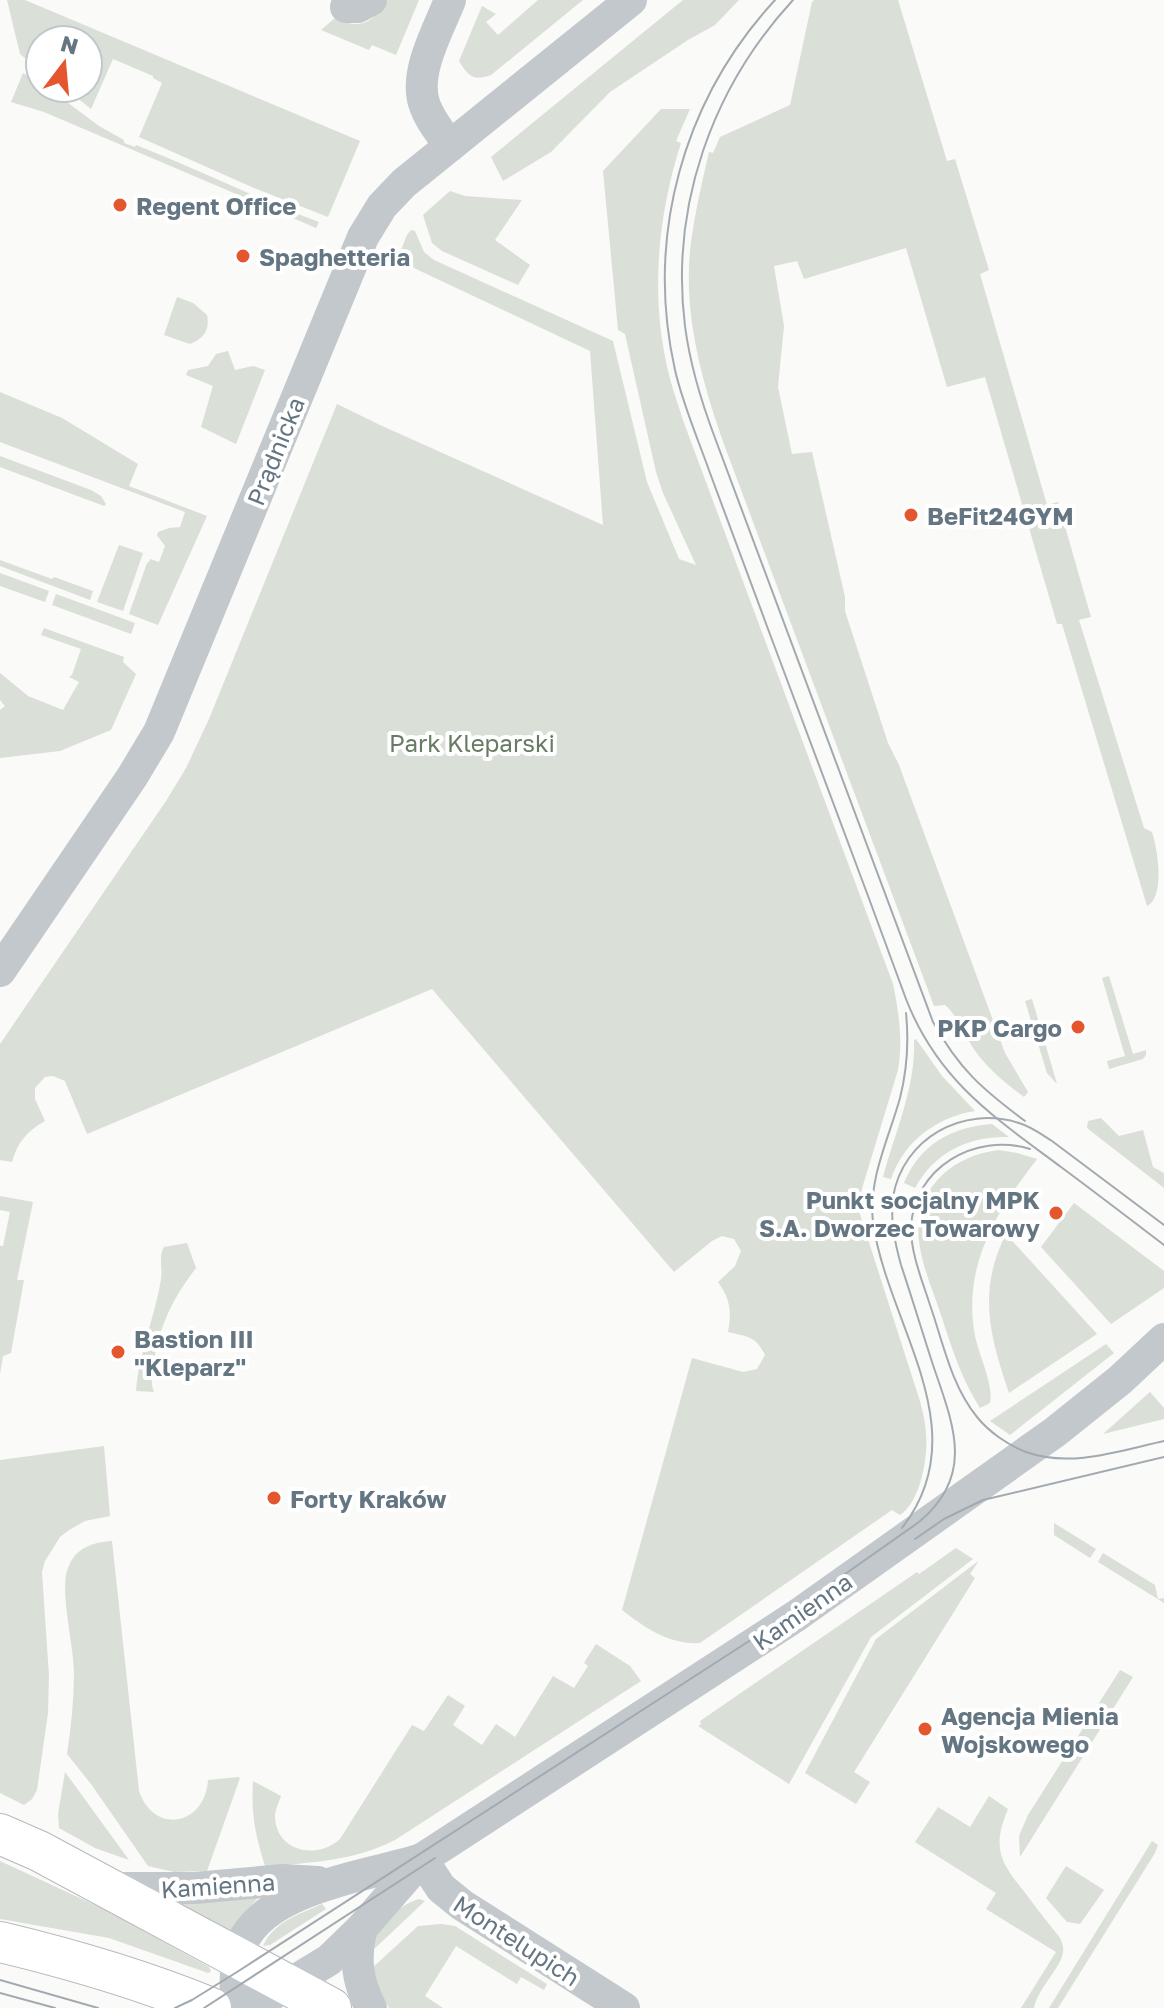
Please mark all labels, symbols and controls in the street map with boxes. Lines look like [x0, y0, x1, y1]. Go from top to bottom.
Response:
north arrow [24, 24, 104, 104]
text: N [58, 29, 81, 60]
place label: Regent Office [136, 191, 297, 220]
marker: Regent Office [111, 196, 129, 214]
place label: Spaghetteria [259, 242, 410, 271]
marker: Spaghetteria [234, 247, 252, 265]
street label: Prądnicka [240, 393, 310, 509]
place label: BeFit24GYM [927, 501, 1074, 530]
marker: BeFit24GYM [902, 506, 920, 524]
park label: Park Kleparski [389, 728, 555, 757]
place label: PKP Cargo [937, 1013, 1062, 1042]
marker: PKP Cargo [1069, 1018, 1087, 1036]
place label: Punkt socjalny MPK S.A. Dworzec Towarowy [759, 1185, 1041, 1242]
marker: Punkt socjalny MPK S.A. Dworzec Towarowy [1047, 1204, 1065, 1222]
place label: Bastion III "Kleparz" [134, 1324, 254, 1381]
marker: Bastion III "Kleparz" [109, 1343, 127, 1361]
place label: Forty Kraków [290, 1484, 447, 1513]
marker: Forty Kraków [265, 1489, 283, 1507]
street label: Kamienna [747, 1566, 857, 1656]
place label: Agencja Mienia Wojskowego [941, 1701, 1119, 1758]
marker: Agencja Mienia Wojskowego [916, 1720, 934, 1738]
street label: Kamienna [160, 1867, 276, 1903]
street label: Montelupich [449, 1889, 585, 1991]

